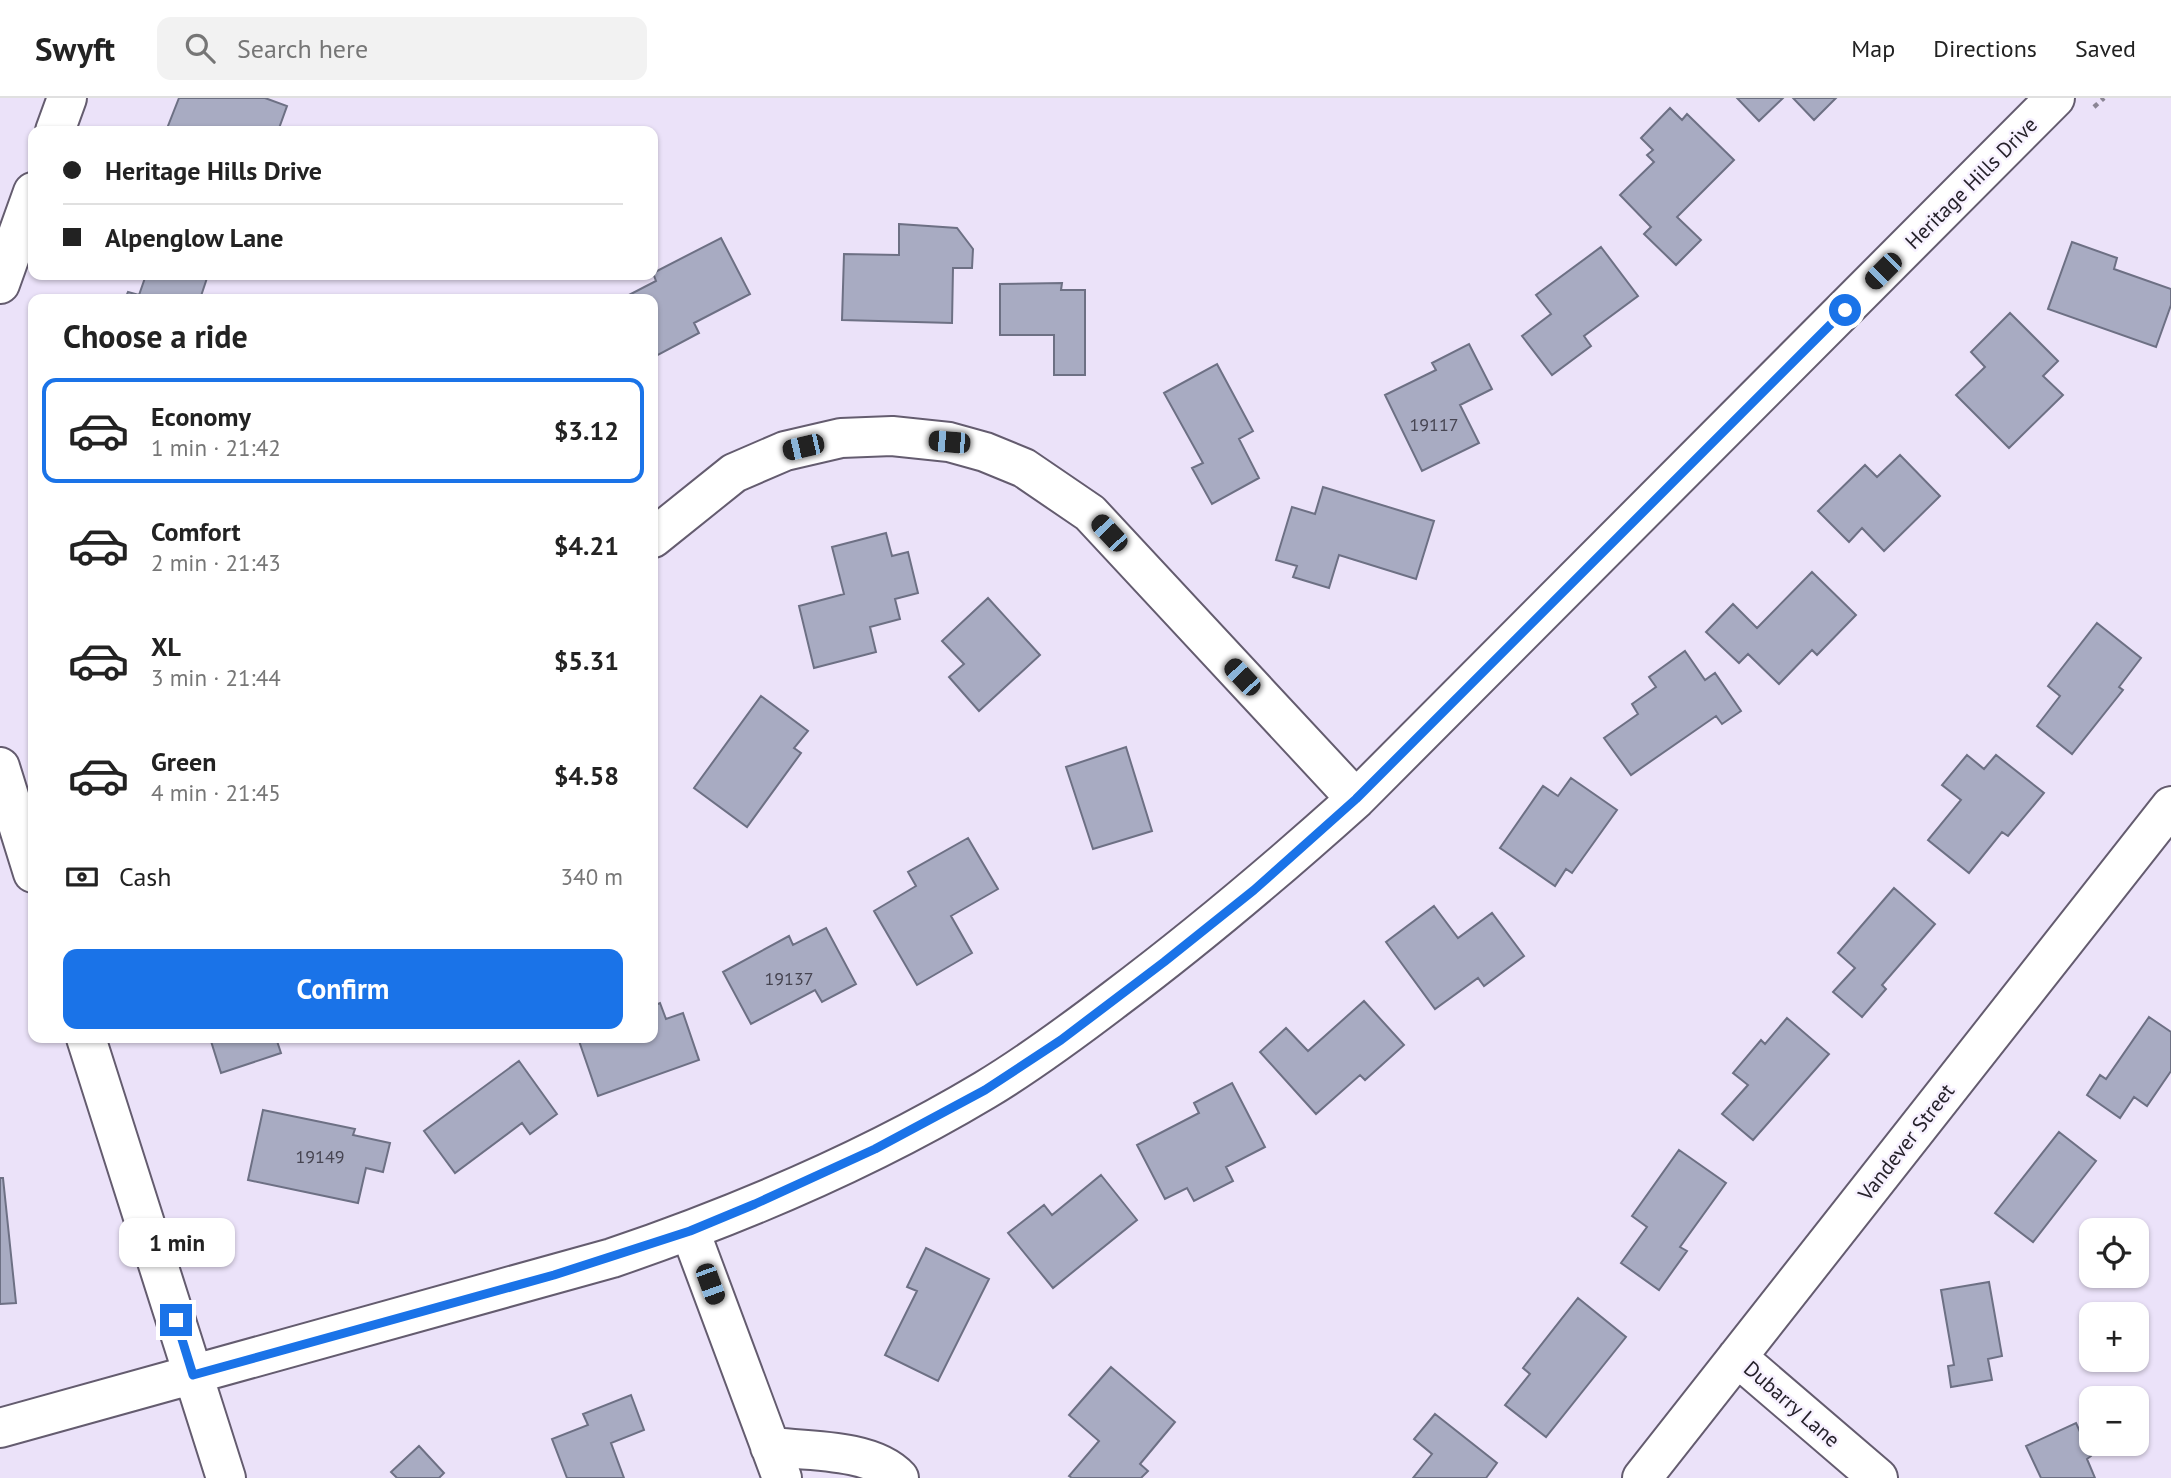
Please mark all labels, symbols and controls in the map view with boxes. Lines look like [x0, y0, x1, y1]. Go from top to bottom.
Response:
search box [157, 17, 647, 80]
text: Swyft [35, 27, 115, 70]
icon: search [181, 29, 219, 67]
text: Search here [237, 32, 368, 65]
text: Map [1851, 33, 1895, 64]
text: Directions [1933, 33, 2037, 64]
text: Saved [2075, 33, 2136, 64]
street label: Heritage Hills Drive [1899, 111, 2043, 255]
text: Heritage Hills Drive [105, 154, 322, 187]
text: Alpenglow Lane [105, 221, 283, 254]
car [1861, 249, 1906, 293]
route start [1829, 294, 1861, 326]
text: Choose a ride [63, 315, 248, 357]
icon: car [67, 399, 130, 462]
text: Economy [151, 400, 251, 433]
house number: 19117 [1409, 413, 1459, 436]
text: $3.12 [554, 414, 619, 447]
car [928, 430, 971, 454]
car [781, 432, 826, 462]
text: 1 min · 21:42 [151, 433, 281, 462]
car [1087, 510, 1132, 556]
icon: car [67, 514, 130, 577]
text: Comfort [151, 515, 241, 548]
text: $4.21 [554, 529, 619, 562]
text: 2 min · 21:43 [151, 548, 281, 577]
icon: car [67, 629, 130, 692]
text: XL [151, 630, 181, 663]
text: $5.31 [554, 644, 619, 677]
car [1220, 654, 1265, 700]
text: 3 min · 21:44 [151, 663, 281, 692]
icon: car [67, 744, 130, 807]
text: Green [151, 745, 216, 778]
text: $4.58 [554, 759, 619, 792]
text: 4 min · 21:45 [151, 778, 281, 807]
icon: cash [63, 858, 101, 896]
text: Cash [119, 860, 171, 893]
text: 340 m [561, 862, 623, 891]
button: Confirm [63, 949, 623, 1029]
house number: 19137 [764, 967, 814, 990]
street label: Vandever Street [1851, 1078, 1960, 1207]
house number: 19149 [295, 1145, 345, 1168]
callout: 1 min [118, 1218, 234, 1268]
map controls [2079, 1218, 2149, 1456]
button: locate [2079, 1218, 2149, 1288]
text: 1 min [149, 1228, 205, 1257]
car [693, 1261, 728, 1307]
button: + [2079, 1302, 2149, 1372]
route end [160, 1304, 192, 1336]
street label: Dubarry Lane [1738, 1355, 1846, 1453]
button: − [2079, 1386, 2149, 1456]

